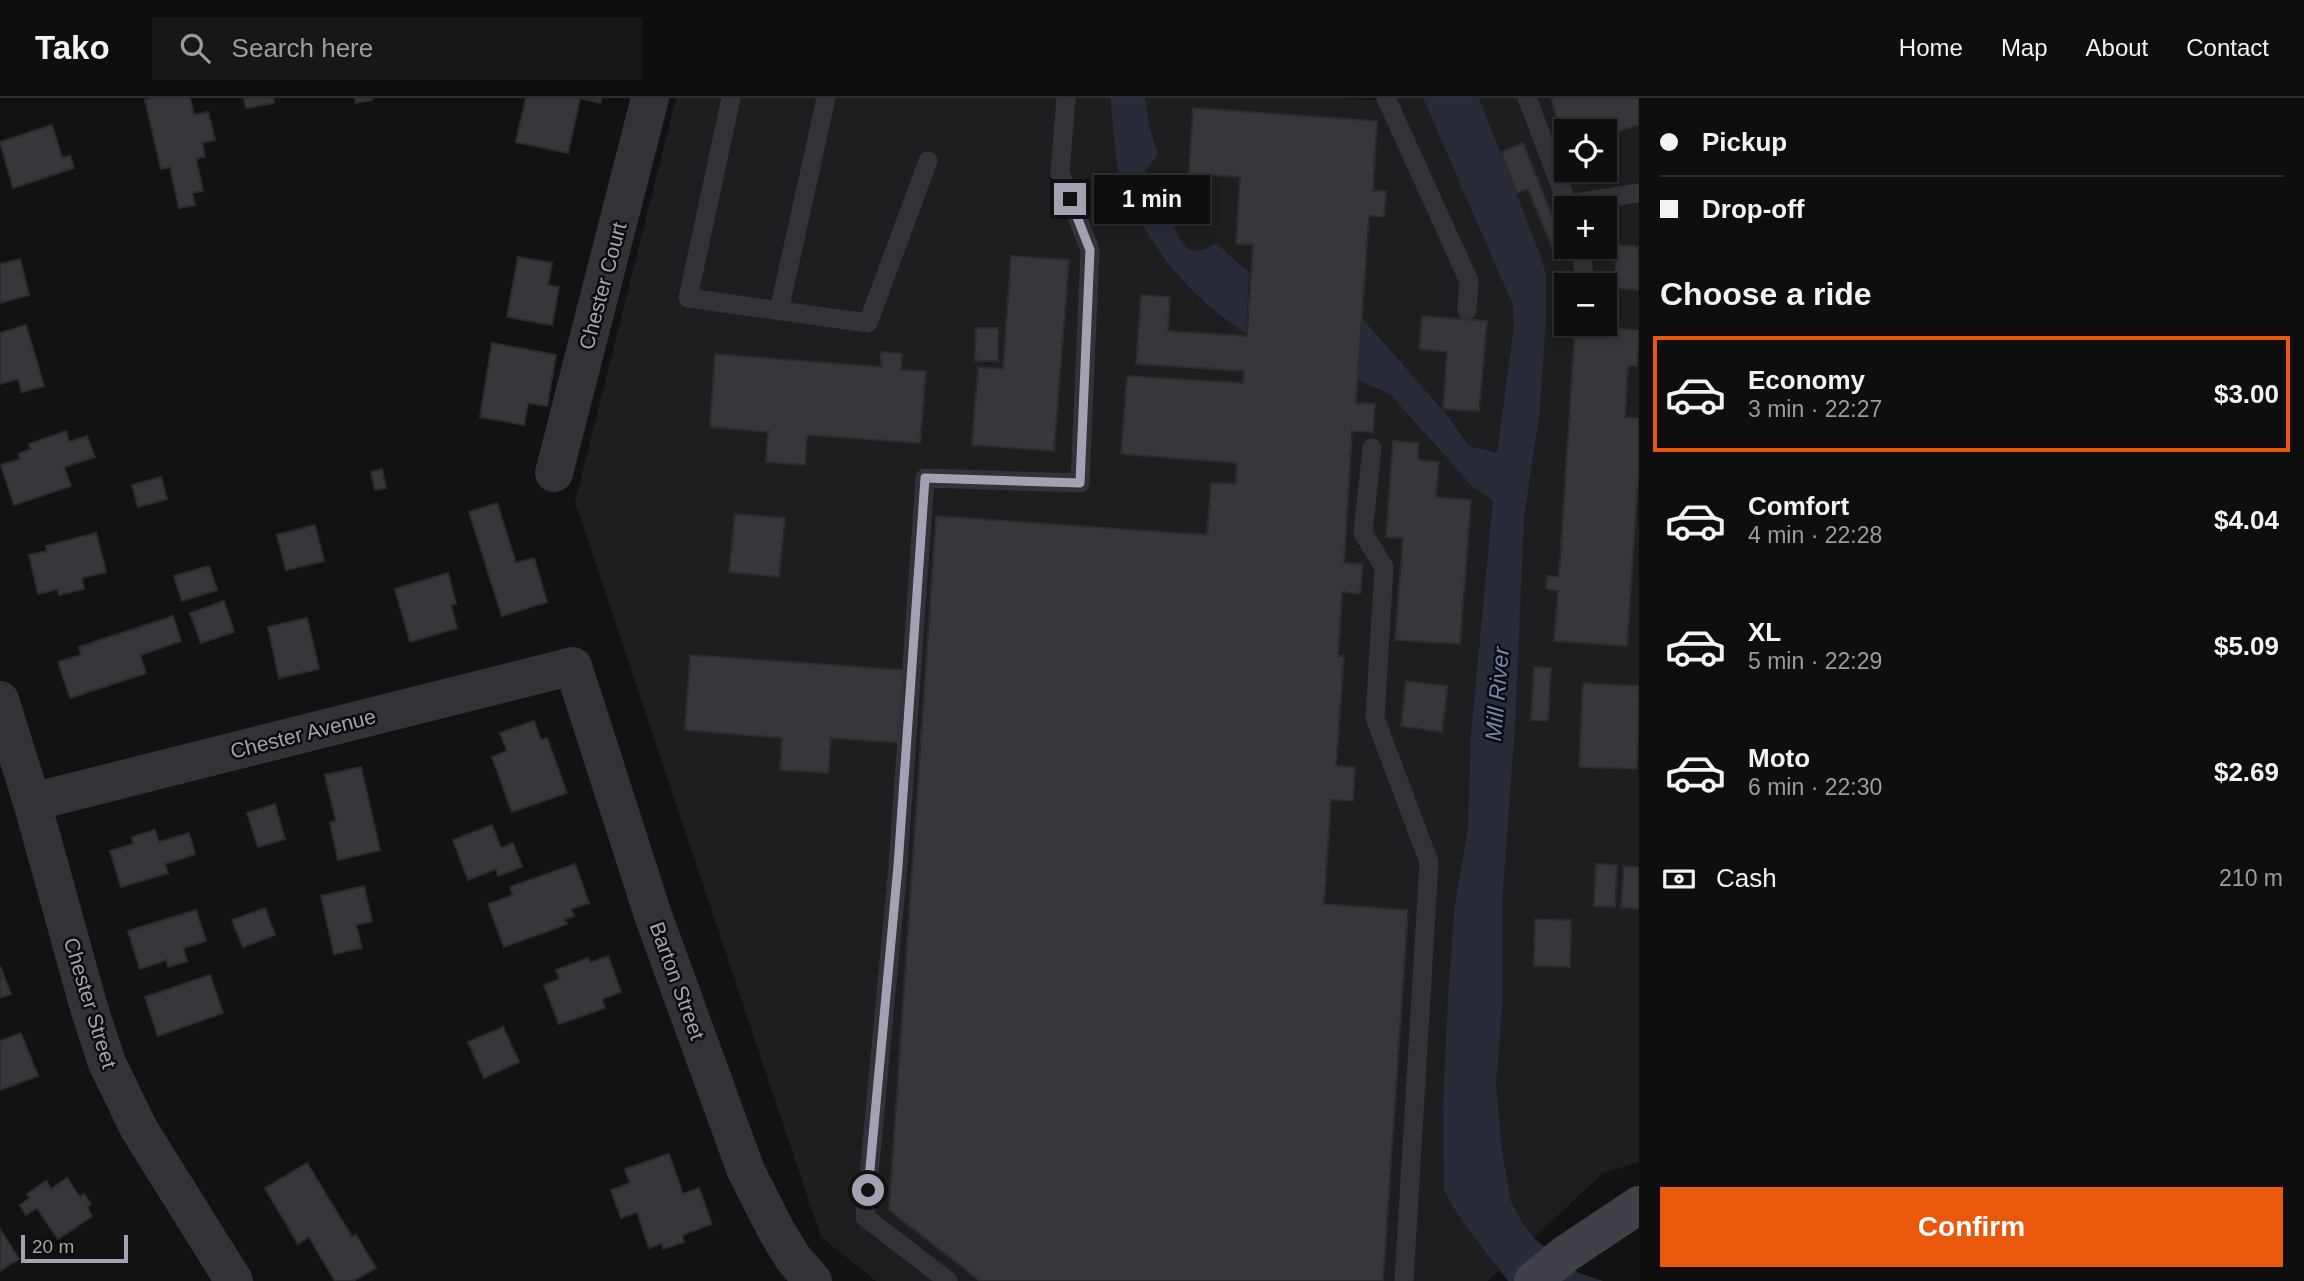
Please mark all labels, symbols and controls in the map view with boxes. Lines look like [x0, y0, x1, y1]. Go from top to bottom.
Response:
search box [152, 17, 642, 80]
text: Tako [35, 29, 110, 66]
icon: search [176, 29, 214, 67]
text: Search here [232, 33, 373, 63]
text: Home [1899, 34, 1963, 61]
text: Map [2001, 34, 2048, 61]
text: About [2086, 34, 2148, 61]
text: Contact [2186, 34, 2269, 61]
map controls [1554, 119, 1617, 336]
button: locate [1554, 119, 1617, 182]
text: Pickup [1702, 127, 1787, 157]
callout: 1 min [1094, 174, 1210, 224]
route end [1054, 183, 1086, 215]
text: 1 min [1122, 186, 1182, 212]
text: Drop-off [1702, 194, 1805, 224]
button: + [1554, 196, 1617, 259]
street label: Chester Court [574, 220, 631, 352]
button: − [1554, 273, 1617, 336]
text: Choose a ride [1660, 276, 1872, 312]
icon: car [1664, 363, 1727, 426]
text: Economy [1748, 365, 1865, 395]
text: $3.00 [2214, 379, 2279, 409]
text: 3 min · 22:27 [1748, 396, 1882, 422]
icon: car [1664, 489, 1727, 552]
text: Comfort [1748, 491, 1849, 521]
text: $4.04 [2214, 505, 2279, 535]
text: 4 min · 22:28 [1748, 522, 1882, 548]
icon: car [1664, 615, 1727, 678]
text: XL [1748, 617, 1781, 647]
text: $5.09 [2214, 631, 2279, 661]
water label: Mill River [1480, 644, 1514, 742]
text: 5 min · 22:29 [1748, 648, 1882, 674]
street label: Chester Avenue [228, 704, 378, 763]
icon: car [1664, 741, 1727, 804]
text: Moto [1748, 743, 1810, 773]
text: $2.69 [2214, 757, 2279, 787]
text: 6 min · 22:30 [1748, 774, 1882, 800]
icon: cash [1660, 860, 1698, 898]
text: Cash [1716, 863, 1777, 893]
text: 210 m [2219, 865, 2283, 891]
street label: Barton Street [646, 919, 709, 1043]
street label: Chester Street [60, 935, 121, 1071]
route start [852, 1174, 884, 1206]
button: Confirm [1660, 1187, 2283, 1267]
scale bar [21, 1232, 128, 1264]
text: 20 m [32, 1236, 74, 1257]

